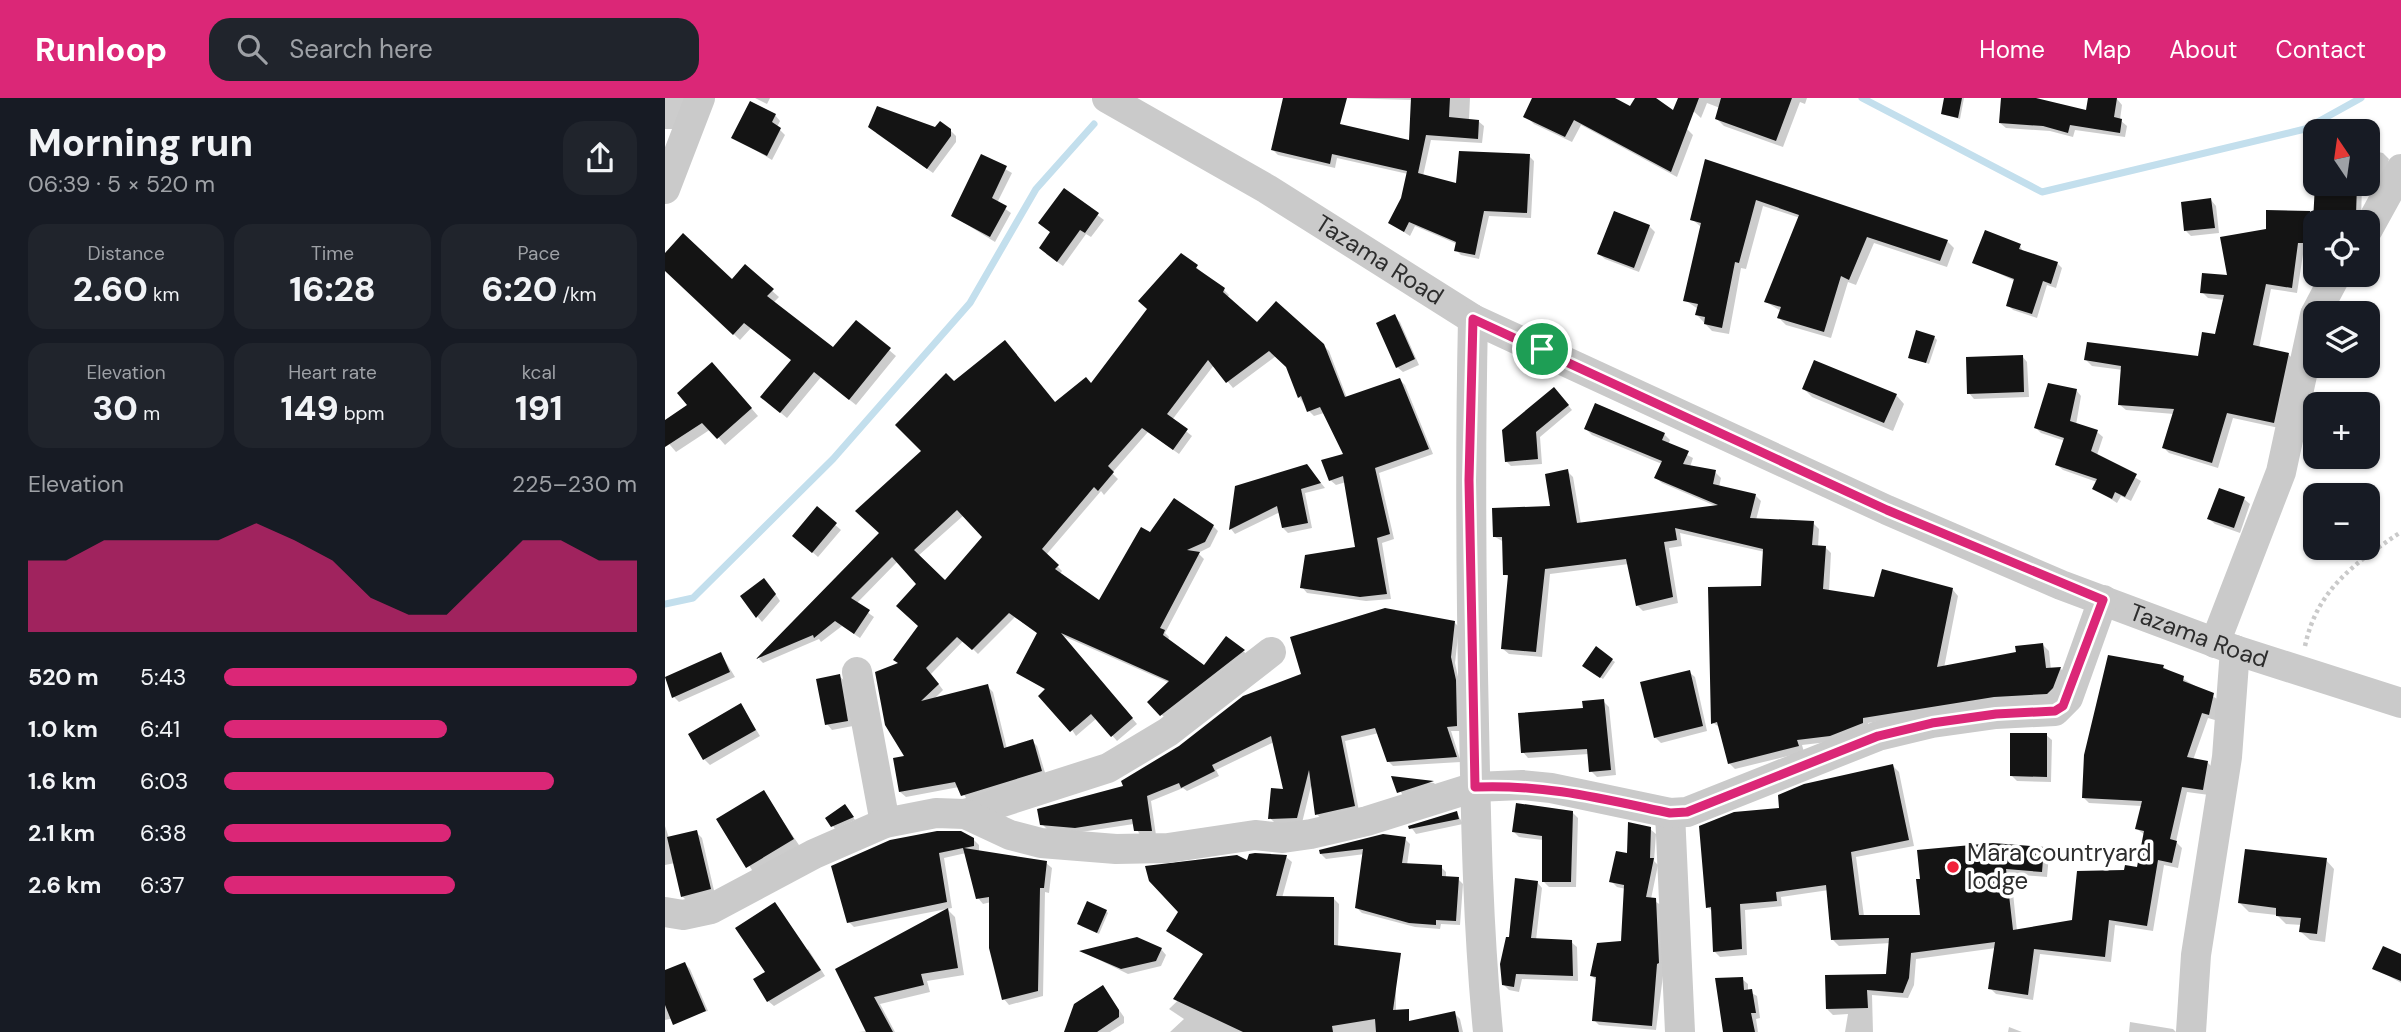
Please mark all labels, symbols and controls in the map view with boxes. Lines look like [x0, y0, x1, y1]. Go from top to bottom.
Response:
search box [209, 18, 699, 81]
text: Runloop [35, 28, 167, 71]
icon: search [233, 30, 271, 68]
text: Search here [289, 32, 433, 66]
text: Home [1979, 34, 2045, 65]
text: Map [2083, 34, 2131, 65]
text: About [2169, 34, 2238, 65]
text: Contact [2276, 34, 2366, 65]
text: Morning run [28, 118, 253, 168]
north arrow [2303, 119, 2380, 196]
map controls [2303, 119, 2380, 560]
button: share [563, 121, 637, 195]
text: 06:39 · 5 × 520 m [28, 169, 215, 199]
street label: Tazama Road [1310, 208, 1450, 311]
button: locate [2303, 210, 2380, 287]
text: Distance [88, 241, 165, 266]
text: Time [311, 241, 354, 266]
text: Pace [518, 241, 560, 266]
text: 2.60 [73, 266, 148, 312]
text: 16:28 [289, 266, 376, 312]
text: 6:20 [481, 266, 557, 312]
text: km [148, 282, 180, 307]
text: /km [557, 282, 596, 307]
button: layers [2303, 301, 2380, 378]
pin [1512, 319, 1572, 379]
icon: arrive [1523, 330, 1561, 368]
text: Elevation [87, 360, 166, 385]
text: Heart rate [288, 360, 377, 385]
text: kcal [522, 360, 556, 385]
text: 30 [92, 385, 138, 431]
text: 149 [281, 385, 339, 431]
text: 191 [515, 385, 563, 431]
button: + [2303, 392, 2380, 469]
text: m [138, 401, 160, 426]
text: bpm [339, 401, 384, 426]
text: Elevation [28, 469, 124, 499]
text: 225–230 m [512, 469, 637, 499]
button: − [2303, 483, 2380, 560]
street label: Tazama Road [2125, 596, 2272, 675]
text: 520 m [28, 662, 99, 692]
text: 5:43 [140, 662, 186, 692]
text: 1.0 km [28, 714, 98, 744]
text: 6:41 [140, 714, 180, 744]
text: 1.6 km [28, 766, 96, 796]
text: 6:03 [140, 766, 188, 796]
text: 2.1 km [28, 818, 95, 848]
text: 6:38 [140, 818, 187, 848]
place label: Mara countryard lodge [1967, 837, 2151, 896]
marker: Mara countryard lodge [1945, 859, 1961, 875]
text: 2.6 km [28, 870, 101, 900]
text: 6:37 [140, 870, 185, 900]

